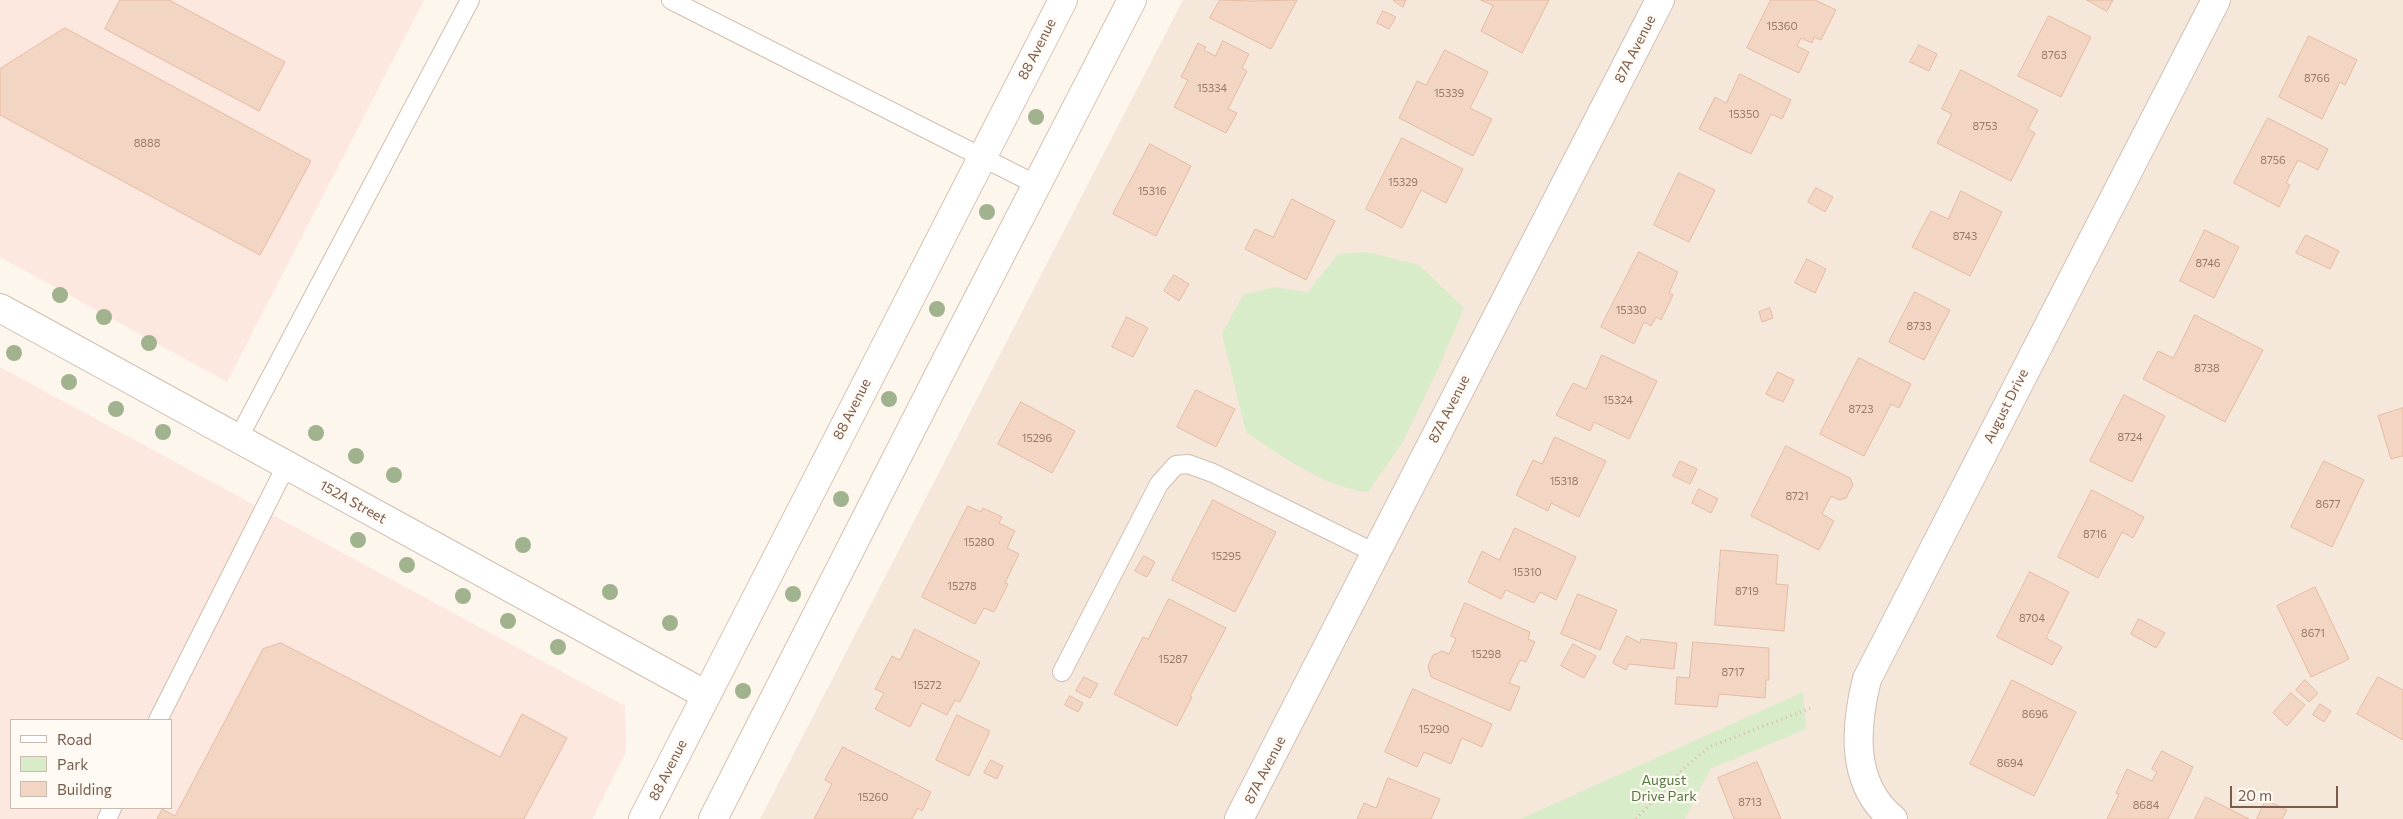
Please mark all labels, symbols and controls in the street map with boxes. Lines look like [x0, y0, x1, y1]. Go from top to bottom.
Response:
street label: 87A Avenue [1611, 12, 1659, 86]
street label: 88 Avenue [1014, 16, 1060, 82]
house number: 15360 [1766, 19, 1798, 33]
house number: 8763 [2041, 48, 2067, 62]
house number: 8766 [2304, 71, 2330, 85]
house number: 15334 [1197, 81, 1227, 95]
house number: 15339 [1434, 86, 1464, 100]
house number: 15350 [1729, 107, 1759, 121]
house number: 8753 [1972, 119, 1998, 133]
house number: 8888 [134, 136, 160, 150]
house number: 8756 [2260, 153, 2286, 167]
house number: 15329 [1388, 175, 1418, 189]
house number: 15316 [1138, 184, 1166, 198]
house number: 8743 [1953, 229, 1977, 243]
house number: 8746 [2195, 256, 2221, 270]
house number: 15330 [1616, 303, 1646, 317]
house number: 8733 [1907, 319, 1931, 333]
house number: 8738 [2194, 361, 2220, 375]
street label: August Drive [1980, 366, 2032, 446]
street label: 87A Avenue [1425, 372, 1473, 446]
street label: 88 Avenue [829, 376, 875, 442]
house number: 15324 [1603, 393, 1633, 407]
house number: 8723 [1849, 402, 1873, 416]
house number: 8724 [2118, 430, 2142, 444]
house number: 15296 [1022, 431, 1052, 445]
house number: 15318 [1550, 474, 1578, 488]
street label: 152A Street [317, 477, 389, 527]
house number: 8721 [1785, 489, 1809, 503]
house number: 8677 [2316, 497, 2340, 511]
house number: 8716 [2083, 527, 2107, 541]
house number: 15280 [964, 535, 994, 549]
house number: 15295 [1211, 549, 1241, 563]
house number: 15310 [1512, 565, 1542, 579]
house number: 15278 [947, 579, 977, 593]
house number: 8719 [1735, 584, 1759, 598]
house number: 8704 [2019, 611, 2045, 625]
house number: 8671 [2301, 626, 2325, 640]
house number: 15298 [1471, 647, 1501, 661]
house number: 15287 [1158, 652, 1188, 666]
house number: 8717 [1722, 665, 1744, 679]
house number: 15272 [913, 678, 941, 692]
house number: 8696 [2022, 707, 2048, 721]
legend [10, 719, 172, 809]
house number: 15290 [1419, 722, 1449, 736]
text: Road [57, 730, 92, 748]
street label: 87A Avenue [1241, 733, 1289, 807]
street label: 88 Avenue [645, 737, 691, 803]
text: Park [57, 755, 88, 773]
house number: 8694 [1997, 756, 2023, 770]
park label: August Drive Park [1631, 772, 1697, 804]
scale bar [2233, 776, 2340, 808]
text: Building [57, 780, 112, 798]
text: 20 m [2238, 786, 2272, 804]
house number: 15260 [858, 790, 888, 804]
house number: 8713 [1738, 795, 1762, 809]
house number: 8684 [2133, 798, 2159, 812]

